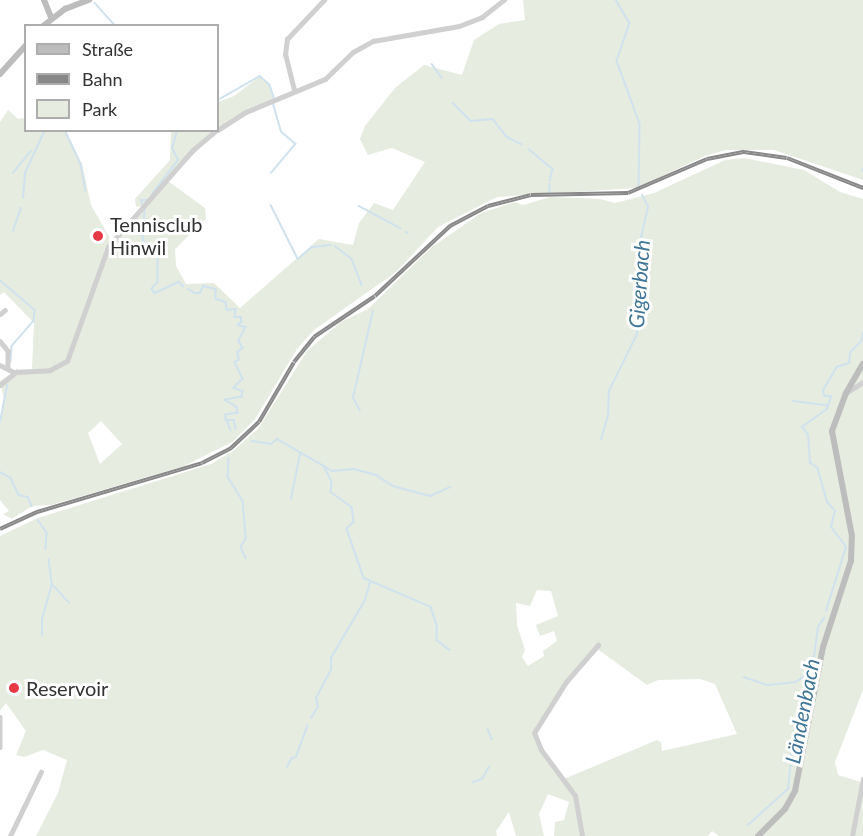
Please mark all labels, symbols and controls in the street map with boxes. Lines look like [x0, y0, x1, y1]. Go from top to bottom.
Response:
legend [24, 24, 219, 132]
text: Straße [82, 38, 133, 60]
text: Bahn [82, 68, 123, 90]
text: Park [82, 98, 117, 120]
place label: Tennisclub Hinwil [110, 213, 202, 260]
marker: Tennisclub Hinwil [91, 229, 105, 243]
water label: Gigerbach [623, 239, 655, 329]
water label: Ländenbach [779, 656, 825, 766]
place label: Reservoir [26, 676, 108, 700]
marker: Reservoir [7, 681, 21, 695]

